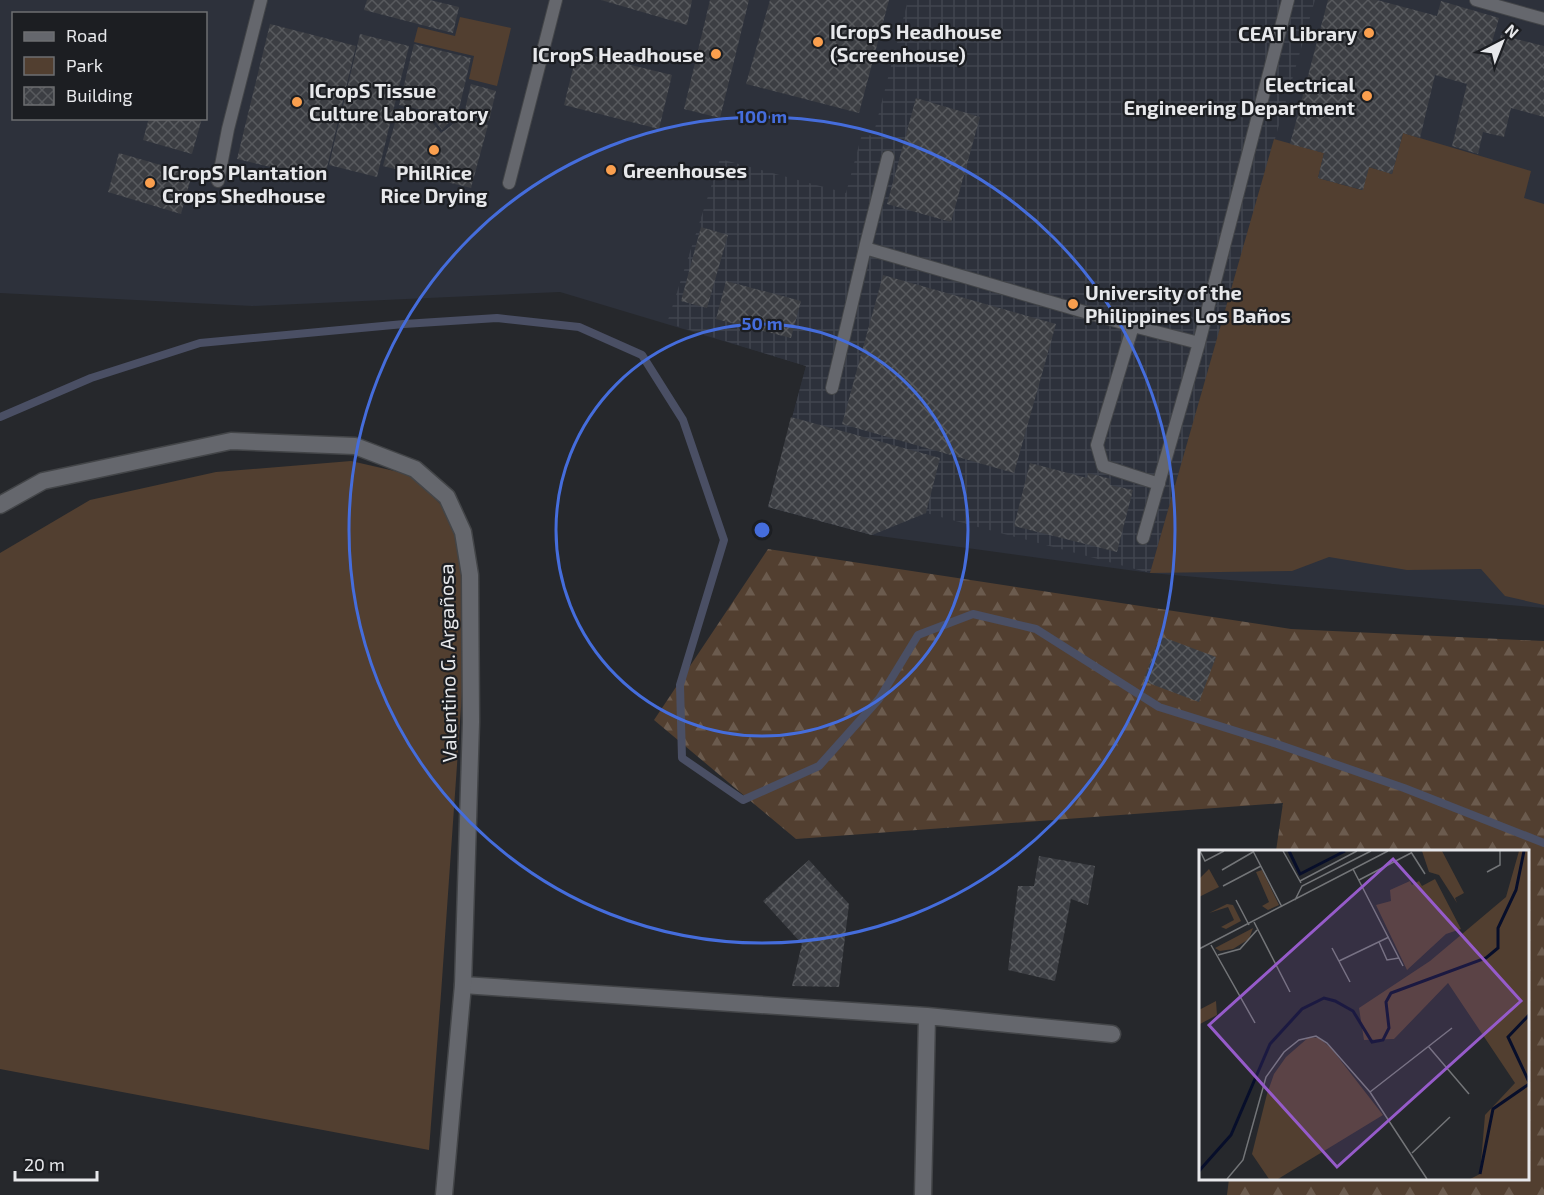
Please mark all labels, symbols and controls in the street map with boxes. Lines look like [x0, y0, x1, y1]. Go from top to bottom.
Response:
legend [12, 12, 207, 120]
north arrow [1472, 12, 1532, 72]
place label: ICropS Headhouse (Screenhouse) [830, 19, 1002, 66]
text: N [1502, 20, 1523, 41]
place label: CEAT Library [1238, 21, 1358, 46]
text: Road [66, 24, 107, 46]
marker: CEAT Library [1362, 26, 1376, 40]
marker: ICropS Headhouse (Screenhouse) [811, 35, 825, 49]
place label: ICropS Headhouse [532, 42, 704, 66]
marker: ICropS Headhouse [709, 47, 723, 61]
text: Park [66, 54, 103, 76]
place label: Electrical Engineering Department [1123, 72, 1355, 119]
place label: ICropS Tissue Culture Laboratory [309, 78, 489, 126]
text: Building [66, 84, 133, 106]
marker: Electrical Engineering Department [1360, 89, 1374, 103]
marker: ICropS Tissue Culture Laboratory [290, 95, 304, 109]
text: 100 m [737, 105, 787, 127]
marker: PhilRice Rice Drying [427, 143, 441, 157]
place label: Greenhouses [623, 158, 747, 182]
place label: ICropS Plantation Crops Shedhouse [162, 160, 327, 207]
place label: PhilRice Rice Drying [381, 160, 488, 208]
marker: Greenhouses [604, 163, 618, 177]
marker: ICropS Plantation Crops Shedhouse [143, 176, 157, 190]
place label: University of the Philippines Los Baños [1085, 280, 1291, 327]
marker: University of the Philippines Los Baños [1066, 297, 1080, 311]
text: 50 m [741, 312, 783, 334]
centre of rings [752, 520, 772, 540]
street label: Valentino G. Argañosa [433, 564, 461, 762]
inset map [1199, 850, 1529, 1180]
scale bar [15, 1144, 98, 1182]
text: 20 m [24, 1153, 65, 1175]

